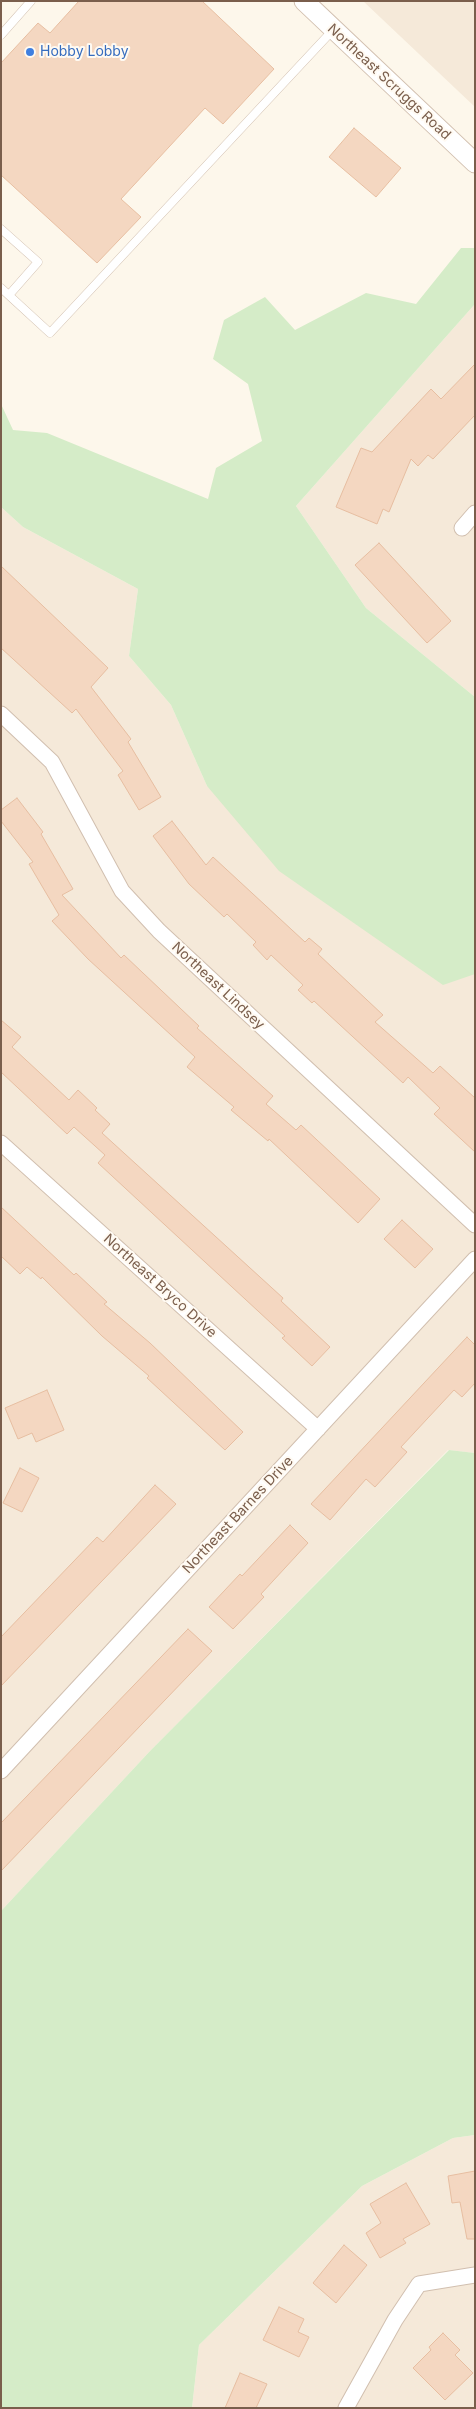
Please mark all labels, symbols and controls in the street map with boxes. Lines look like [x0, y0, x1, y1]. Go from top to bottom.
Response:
street label: Northeast Scruggs Road [324, 21, 454, 143]
place label: Hobby Lobby [40, 44, 129, 60]
marker: Hobby Lobby [24, 46, 36, 58]
street label: Northeast Lindsey [168, 939, 268, 1033]
street label: Northeast Bryco Drive [100, 1231, 220, 1341]
street label: Northeast Barnes Drive [179, 1453, 297, 1577]

